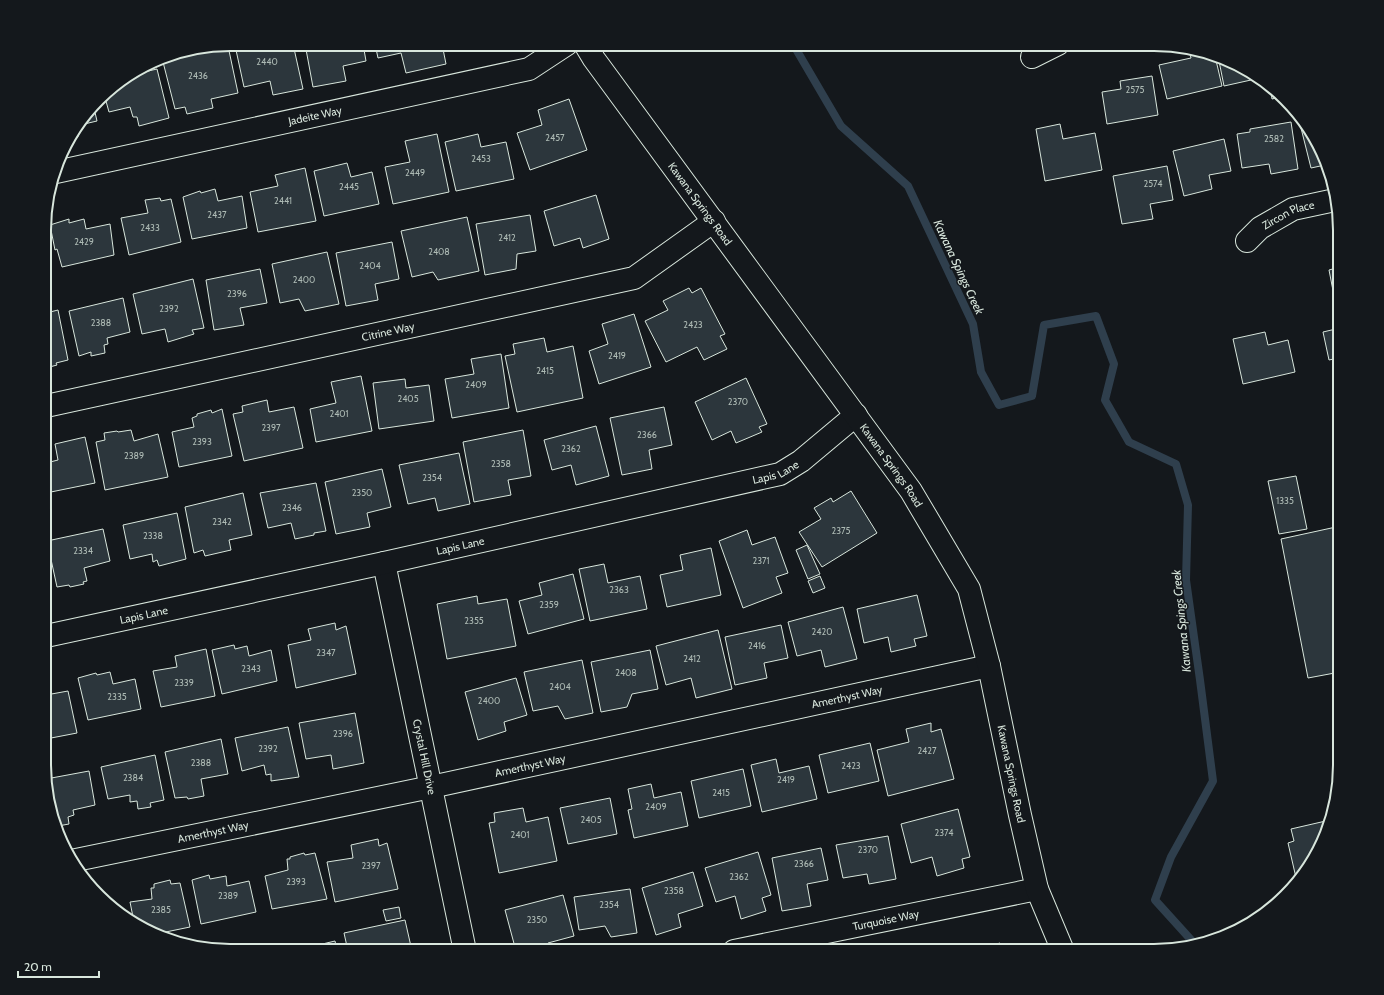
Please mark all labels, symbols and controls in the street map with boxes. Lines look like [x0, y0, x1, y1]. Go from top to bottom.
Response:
house number: 2440 [256, 56, 278, 67]
house number: 2436 [188, 70, 208, 81]
house number: 2575 [1126, 84, 1145, 95]
street label: Jadeite Way [286, 103, 343, 128]
house number: 2457 [545, 132, 565, 143]
house number: 2582 [1264, 133, 1284, 144]
house number: 2453 [471, 153, 491, 164]
street label: Kawana Springs Road [665, 160, 735, 248]
house number: 2449 [405, 167, 425, 178]
house number: 2574 [1144, 178, 1163, 189]
house number: 2445 [339, 181, 359, 192]
house number: 2441 [274, 195, 292, 206]
street label: Zircon Place [1260, 198, 1316, 232]
house number: 2437 [207, 209, 227, 220]
water label: Kawana Spings Creek [930, 217, 988, 318]
house number: 2433 [140, 222, 160, 233]
house number: 2412 [498, 232, 516, 243]
house number: 2429 [74, 236, 94, 247]
house number: 2408 [428, 246, 450, 257]
house number: 2404 [359, 260, 381, 271]
house number: 2400 [293, 274, 315, 285]
house number: 2396 [227, 288, 247, 299]
house number: 2392 [159, 303, 179, 314]
house number: 2388 [91, 317, 111, 328]
street label: Citrine Way [360, 319, 416, 344]
house number: 2423 [683, 319, 703, 330]
house number: 2419 [608, 350, 626, 361]
house number: 2415 [536, 365, 554, 376]
house number: 2409 [465, 379, 487, 390]
house number: 2405 [397, 393, 419, 404]
house number: 2370 [728, 396, 748, 407]
house number: 2401 [329, 408, 349, 419]
street label: Kawana Springs Road [857, 421, 926, 510]
house number: 2397 [261, 422, 281, 433]
house number: 2366 [637, 429, 657, 440]
house number: 2393 [192, 436, 212, 447]
house number: 2362 [561, 443, 581, 454]
house number: 2389 [124, 450, 144, 461]
street label: Lapis Lane [751, 457, 802, 487]
house number: 2358 [491, 458, 511, 469]
house number: 2354 [422, 472, 442, 483]
house number: 2350 [352, 487, 372, 498]
house number: 1335 [1276, 495, 1294, 506]
house number: 2346 [282, 502, 302, 513]
house number: 2342 [212, 516, 232, 527]
house number: 2375 [832, 525, 851, 536]
house number: 2338 [143, 530, 163, 541]
street label: Lapis Lane [435, 534, 486, 558]
house number: 2334 [73, 545, 93, 556]
house number: 2371 [752, 555, 770, 566]
water label: Kawana Spings Creek [1168, 568, 1194, 673]
house number: 2363 [609, 584, 629, 595]
house number: 2359 [539, 599, 559, 610]
street label: Lapis Lane [118, 603, 169, 627]
house number: 2355 [464, 615, 484, 626]
house number: 2420 [812, 626, 832, 637]
house number: 2416 [748, 640, 766, 651]
house number: 2347 [316, 647, 336, 658]
house number: 2412 [683, 653, 701, 664]
house number: 2343 [241, 663, 261, 674]
house number: 2408 [615, 667, 637, 678]
house number: 2339 [174, 677, 194, 688]
house number: 2404 [549, 681, 571, 692]
street label: Amerthyst Way [810, 682, 884, 711]
house number: 2335 [107, 691, 127, 702]
house number: 2400 [478, 695, 500, 706]
street label: Crystal Hill Drive [410, 718, 439, 796]
street label: Kawana Springs Road [994, 724, 1029, 824]
house number: 2396 [333, 728, 353, 739]
house number: 2392 [258, 743, 278, 754]
house number: 2427 [917, 745, 937, 756]
street label: Amerthyst Way [494, 751, 567, 780]
house number: 2388 [191, 757, 211, 768]
house number: 2423 [841, 760, 861, 771]
house number: 2384 [123, 772, 143, 783]
house number: 2419 [777, 774, 795, 785]
house number: 2415 [712, 787, 730, 798]
house number: 2409 [645, 801, 667, 812]
house number: 2405 [580, 814, 602, 825]
street label: Amerthyst Way [176, 818, 250, 846]
house number: 2374 [935, 827, 954, 838]
house number: 2401 [510, 829, 530, 840]
house number: 2370 [858, 844, 878, 855]
house number: 2366 [794, 858, 814, 869]
house number: 2397 [361, 860, 381, 871]
house number: 2362 [729, 871, 749, 882]
house number: 2393 [286, 876, 306, 887]
house number: 2358 [664, 885, 684, 896]
house number: 2389 [218, 890, 238, 901]
house number: 2354 [599, 899, 619, 910]
house number: 2385 [151, 904, 171, 915]
street label: Turquoise Way [851, 906, 921, 934]
house number: 2350 [527, 914, 547, 925]
scale bar [18, 953, 99, 979]
text: 20 m [24, 959, 52, 974]

